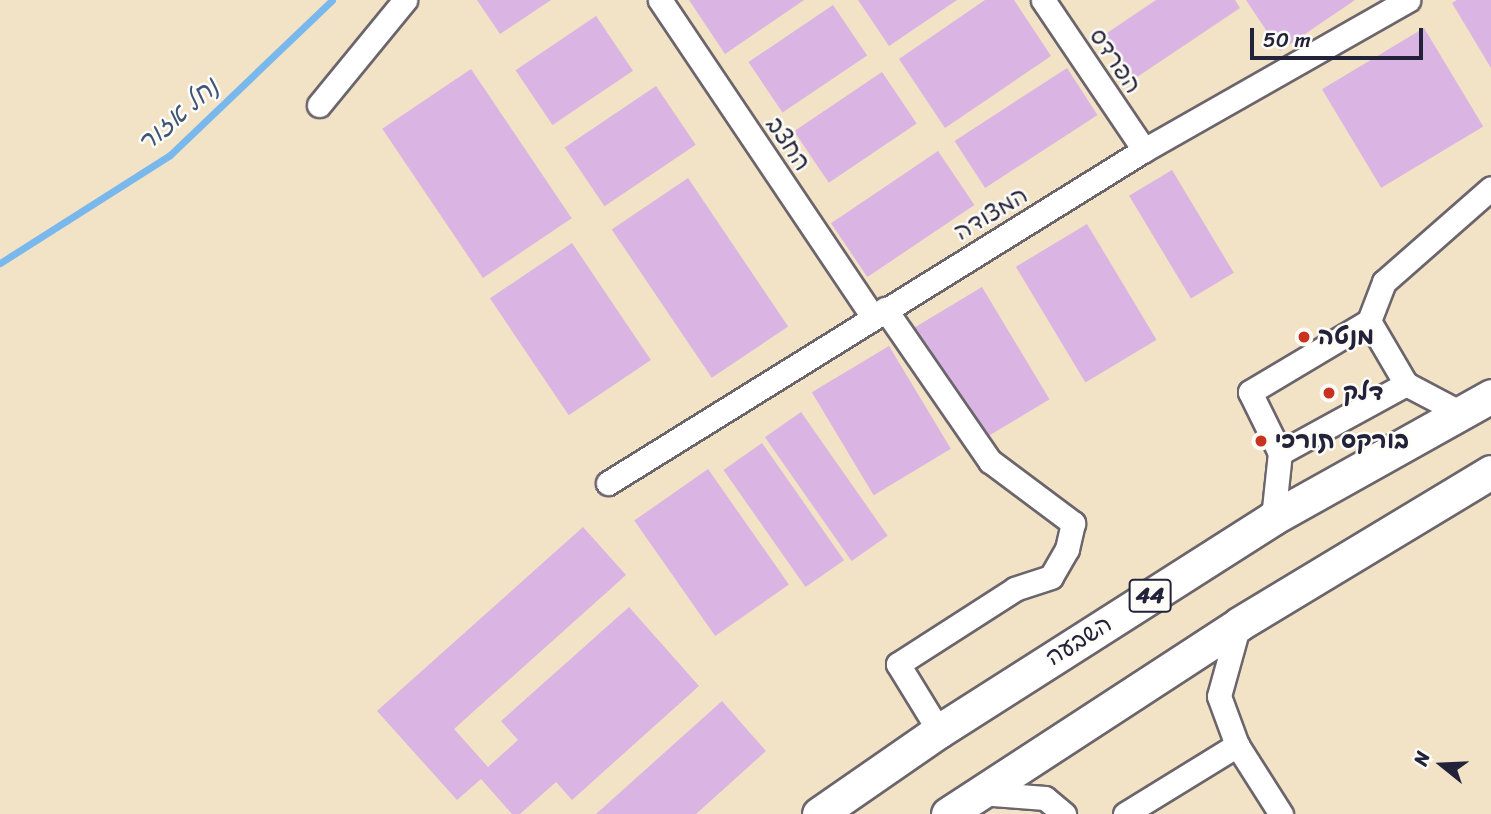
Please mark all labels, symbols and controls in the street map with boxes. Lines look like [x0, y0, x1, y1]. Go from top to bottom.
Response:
scale bar [1253, 14, 1426, 58]
text: 50 m [1263, 21, 1311, 59]
street label: הפרדס [1083, 23, 1147, 99]
water label: נחל אזור [131, 71, 225, 159]
street label: החצב [759, 111, 817, 177]
street label: המצודה [949, 181, 1033, 247]
place label: מנטה [1318, 323, 1374, 351]
marker: מנטה [1296, 329, 1312, 345]
place label: דלק [1343, 379, 1383, 407]
marker: דלק [1321, 385, 1337, 401]
place label: בורקס תורכי [1275, 427, 1409, 455]
marker: בורקס תורכי [1253, 433, 1269, 449]
road number: 44 [1127, 576, 1173, 616]
street label: השבעה [1041, 610, 1117, 672]
north arrow [1407, 730, 1477, 800]
text: N [1404, 747, 1439, 770]

